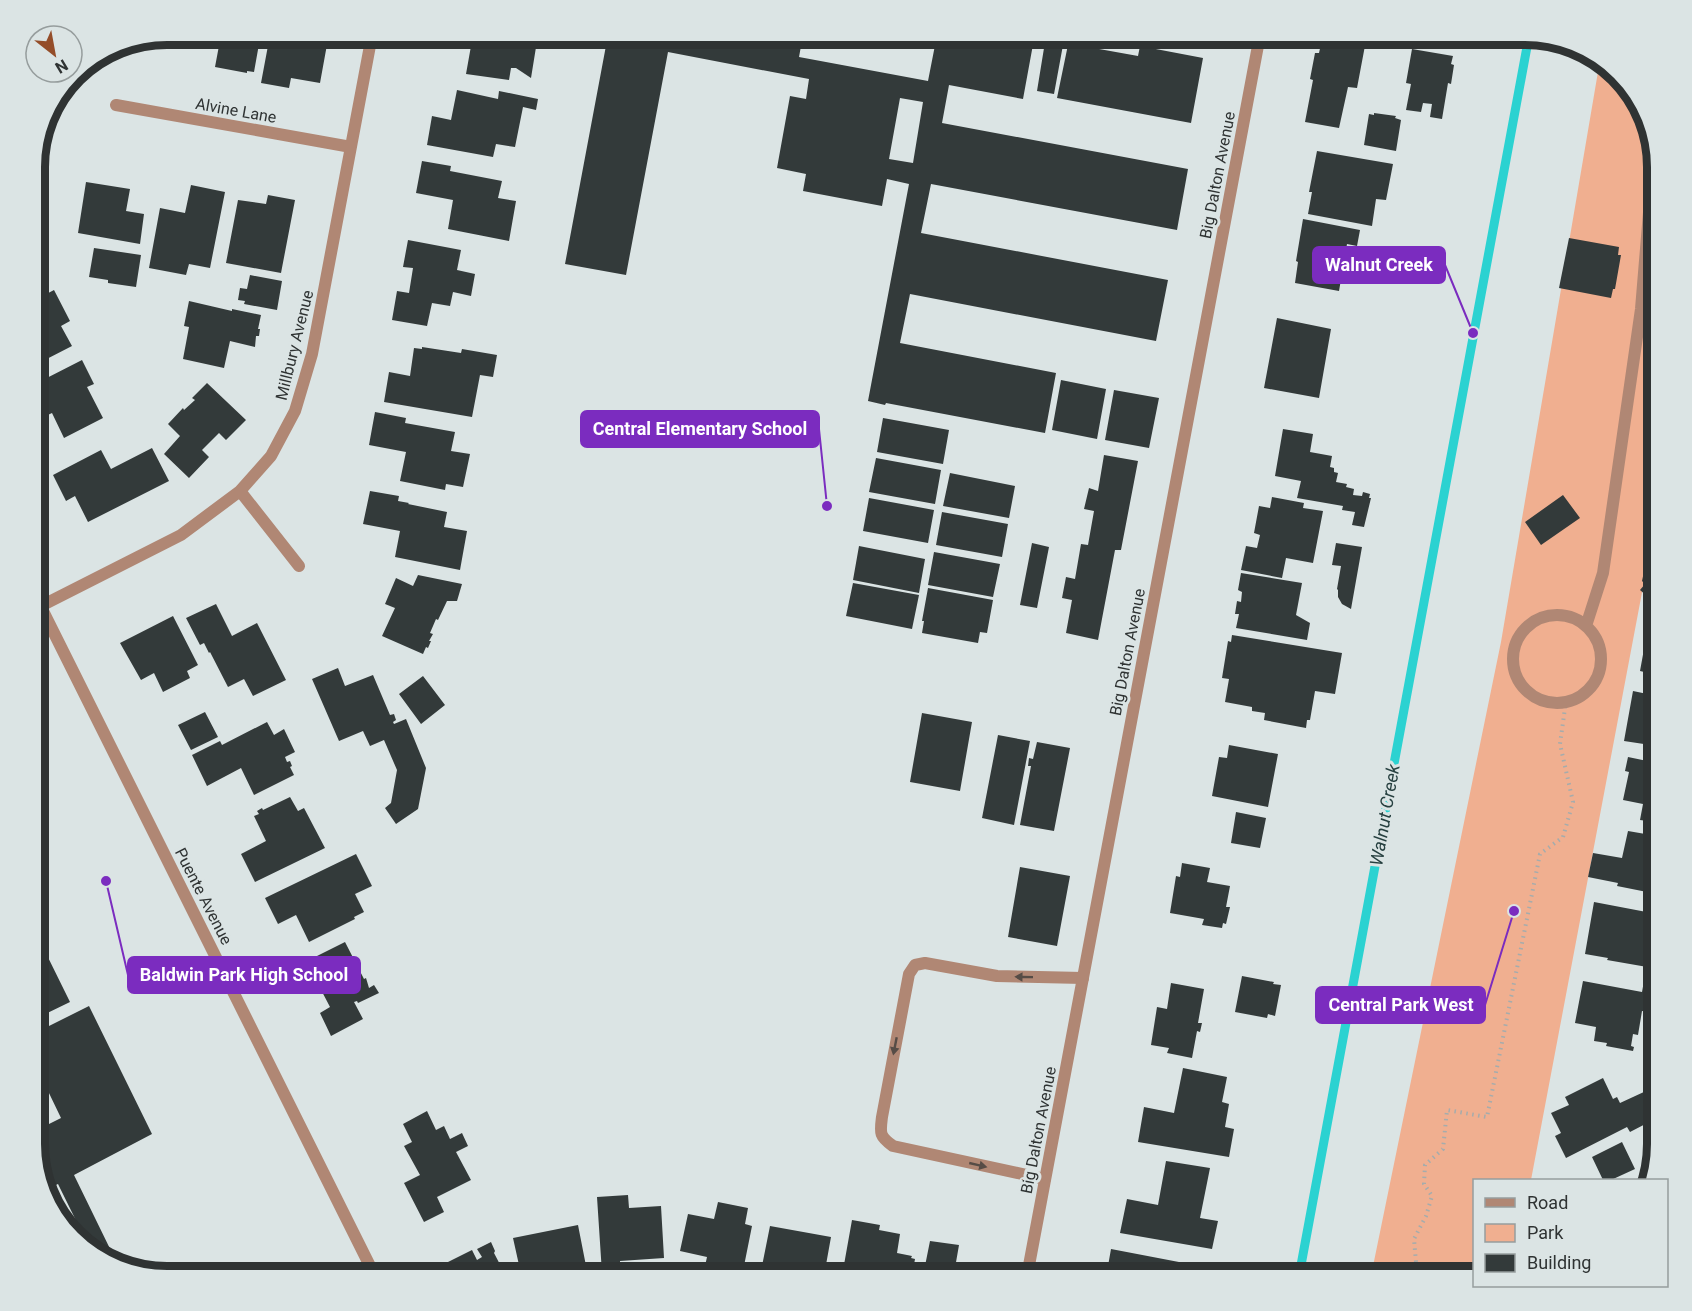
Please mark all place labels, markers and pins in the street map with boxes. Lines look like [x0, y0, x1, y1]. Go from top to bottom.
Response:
callout: Walnut Creek [1313, 247, 1445, 283]
callout: Central Elementary School [581, 411, 819, 447]
callout: Baldwin Park High School [128, 957, 360, 993]
callout: Central Park West [1316, 987, 1485, 1023]

